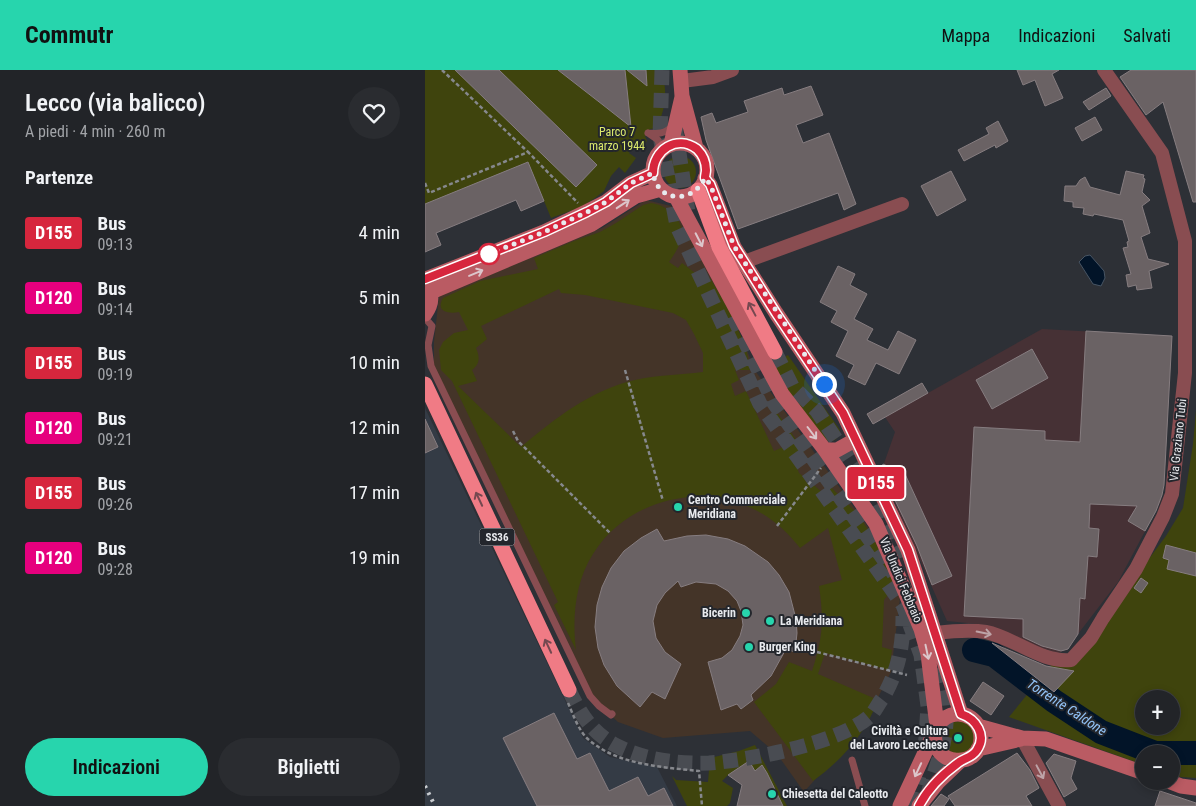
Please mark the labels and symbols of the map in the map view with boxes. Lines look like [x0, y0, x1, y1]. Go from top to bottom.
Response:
park label: Parco 7 marzo 1944 [589, 125, 645, 153]
one-way arrow [616, 199, 630, 209]
one-way arrow [695, 232, 704, 247]
unlabelled marker [478, 243, 500, 265]
one-way arrow [468, 268, 483, 277]
one-way arrow [747, 302, 757, 317]
your location [812, 372, 837, 397]
street label: Via Graziano Tubi [1167, 398, 1189, 482]
one-way arrow [806, 426, 817, 439]
line badge: D155 [841, 467, 911, 499]
one-way arrow [474, 492, 483, 507]
place label: Centro Commerciale Meridiana [688, 493, 786, 521]
marker: Centro Commerciale Meridiana [672, 501, 684, 513]
road number: SS36 [479, 528, 515, 546]
street label: Via Undici Febbraio [877, 535, 925, 625]
place label: Bicerin [702, 606, 736, 620]
marker: Bicerin [740, 607, 752, 619]
place label: La Meridiana [780, 614, 843, 628]
marker: La Meridiana [764, 615, 776, 627]
one-way arrow [976, 629, 992, 638]
one-way arrow [543, 639, 552, 654]
place label: Burger King [759, 640, 816, 654]
marker: Burger King [743, 641, 755, 653]
one-way arrow [922, 644, 932, 660]
water label: Torrente Caldone [1024, 675, 1110, 739]
place label: Civiltà e Cultura del Lavoro Lecchese [850, 724, 948, 752]
marker: Civiltà e Cultura del Lavoro Lecchese [952, 732, 964, 744]
one-way arrow [912, 762, 922, 777]
one-way arrow [1036, 764, 1046, 779]
place label: Chiesetta del Caleotto [782, 787, 888, 801]
marker: Chiesetta del Caleotto [766, 788, 778, 800]

